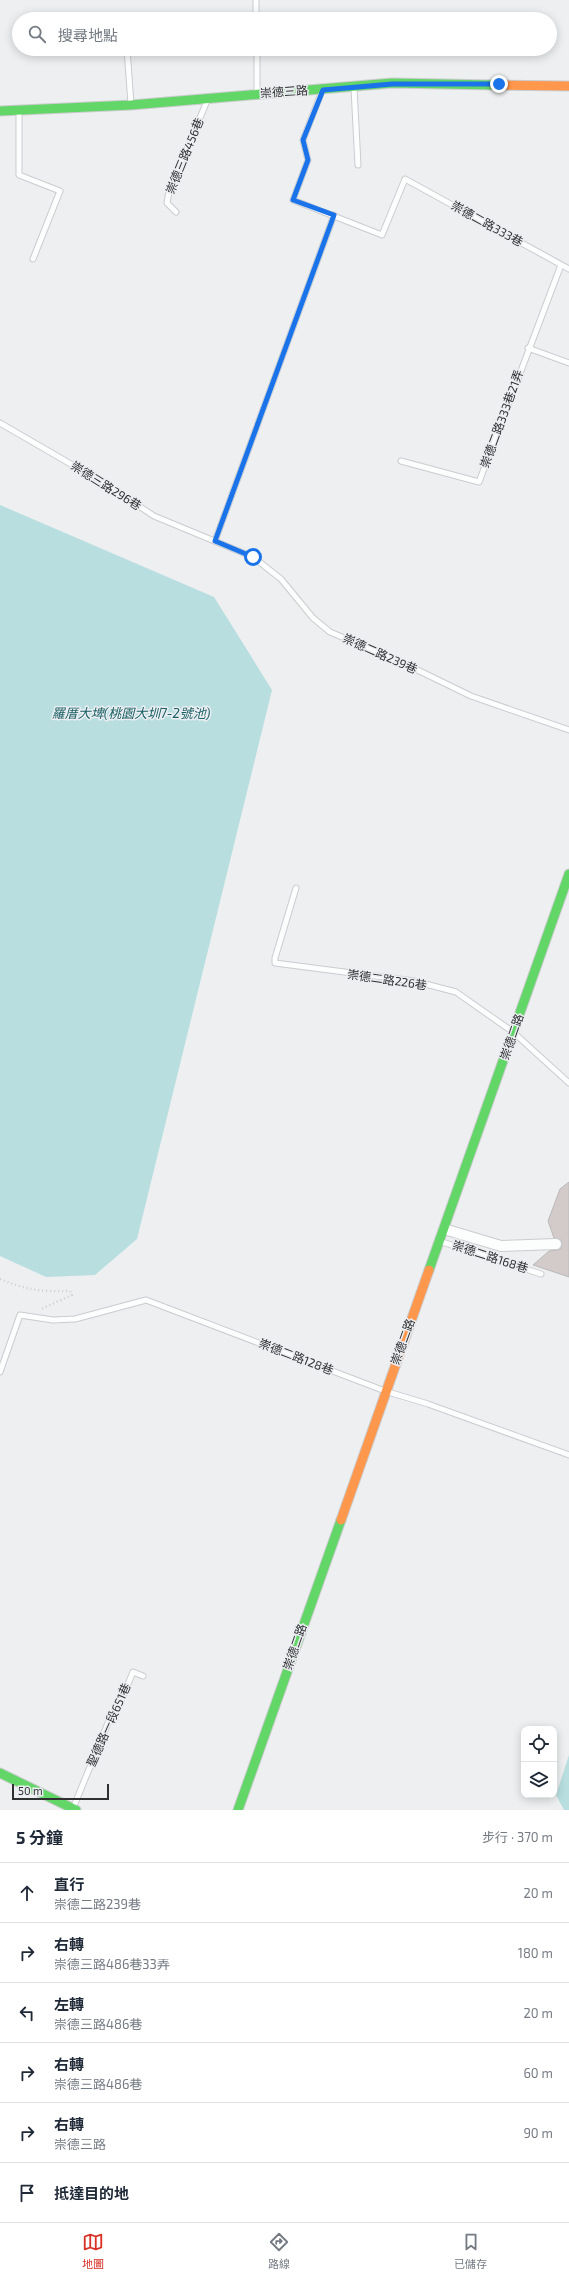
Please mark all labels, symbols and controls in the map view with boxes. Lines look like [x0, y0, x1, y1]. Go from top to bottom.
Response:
search box [12, 12, 557, 56]
icon: search [26, 23, 48, 45]
text: 搜尋地點 [58, 26, 118, 44]
route end [490, 75, 508, 93]
street label: 崇德三路 [259, 82, 308, 100]
street label: 崇德三路456巷 [162, 116, 206, 196]
street label: 崇德二路333巷 [449, 198, 526, 249]
street label: 崇德二路333巷21弄 [477, 368, 525, 470]
street label: 崇德三路296巷 [69, 458, 144, 512]
route start [244, 548, 262, 566]
street label: 崇德二路239巷 [341, 630, 420, 676]
water label: 羅厝大埤(桃園大圳7-2號池) [52, 705, 211, 721]
street label: 崇德二路226巷 [346, 966, 428, 992]
street label: 崇德二路 [497, 1012, 525, 1062]
street label: 崇德二路168巷 [451, 1237, 530, 1275]
street label: 崇德二路 [387, 1317, 417, 1367]
street label: 崇德二路128巷 [257, 1335, 336, 1377]
street label: 崇德二路 [280, 1622, 308, 1672]
street label: 聖德路一段651巷 [83, 1681, 133, 1769]
map controls [521, 1726, 557, 1798]
button: locate [521, 1726, 557, 1762]
button: layers [521, 1762, 557, 1798]
scale bar [12, 1782, 109, 1801]
text: 50 m [18, 1784, 43, 1797]
text: 5 分鐘 [16, 1827, 63, 1847]
text: 步行 · 370 m [482, 1829, 553, 1845]
text: 直行 [54, 1875, 84, 1893]
icon: ahead [16, 1882, 38, 1904]
text: 20 m [524, 1885, 553, 1901]
text: 崇德二路239巷 [54, 1896, 141, 1912]
text: 右轉 [54, 1935, 84, 1953]
icon: right [16, 1942, 38, 1964]
text: 180 m [518, 1945, 553, 1961]
text: 崇德三路486巷33弄 [54, 1956, 170, 1972]
text: 左轉 [54, 1995, 84, 2013]
icon: left [16, 2002, 38, 2024]
text: 20 m [524, 2005, 553, 2021]
text: 崇德三路486巷 [54, 2016, 142, 2032]
text: 右轉 [54, 2055, 84, 2073]
icon: right [16, 2062, 38, 2084]
text: 60 m [523, 2065, 553, 2081]
text: 崇德三路486巷 [54, 2076, 142, 2092]
text: 右轉 [54, 2115, 84, 2133]
icon: right [16, 2122, 38, 2144]
text: 90 m [523, 2125, 553, 2141]
text: 崇德三路 [54, 2136, 106, 2152]
icon: arrive [16, 2182, 38, 2204]
text: 抵達目的地 [54, 2184, 129, 2202]
tab: 地圖 [82, 2231, 104, 2271]
tab: 路線 [268, 2231, 290, 2271]
tab: 已儲存 [454, 2231, 487, 2271]

